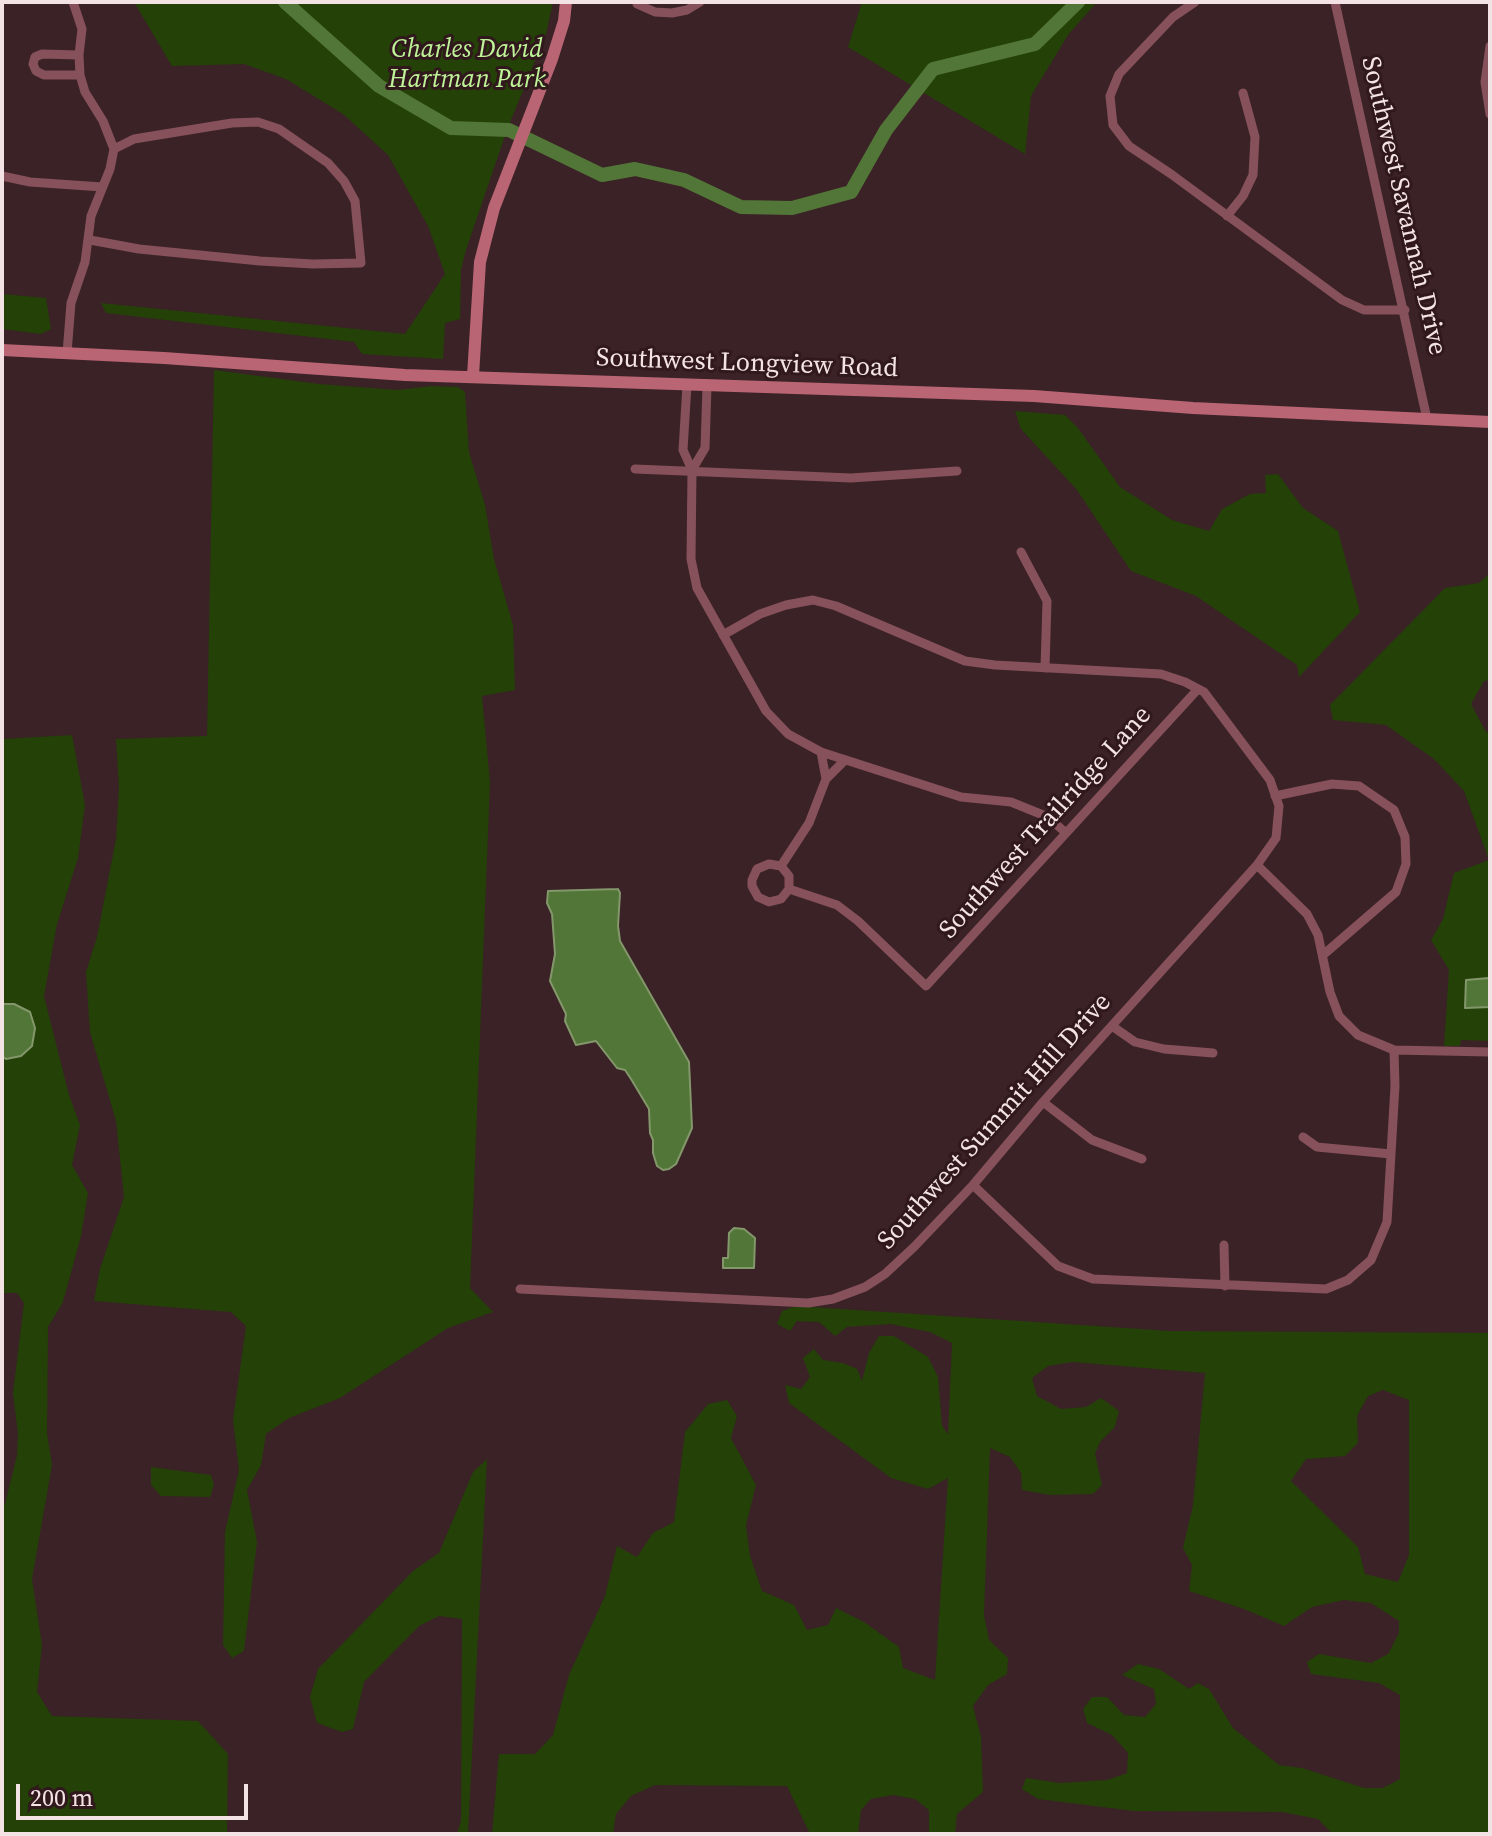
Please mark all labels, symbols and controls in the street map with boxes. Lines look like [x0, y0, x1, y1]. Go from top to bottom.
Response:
park label: Charles David Hartman Park [388, 34, 546, 96]
street label: Southwest Savannah Drive [1353, 54, 1453, 358]
street label: Southwest Longview Road [596, 343, 898, 385]
street label: Southwest Trailridge Lane [933, 700, 1159, 946]
street label: Southwest Summit Hill Drive [872, 987, 1118, 1257]
scale bar [20, 1768, 252, 1818]
text: 200 m [30, 1781, 93, 1814]

